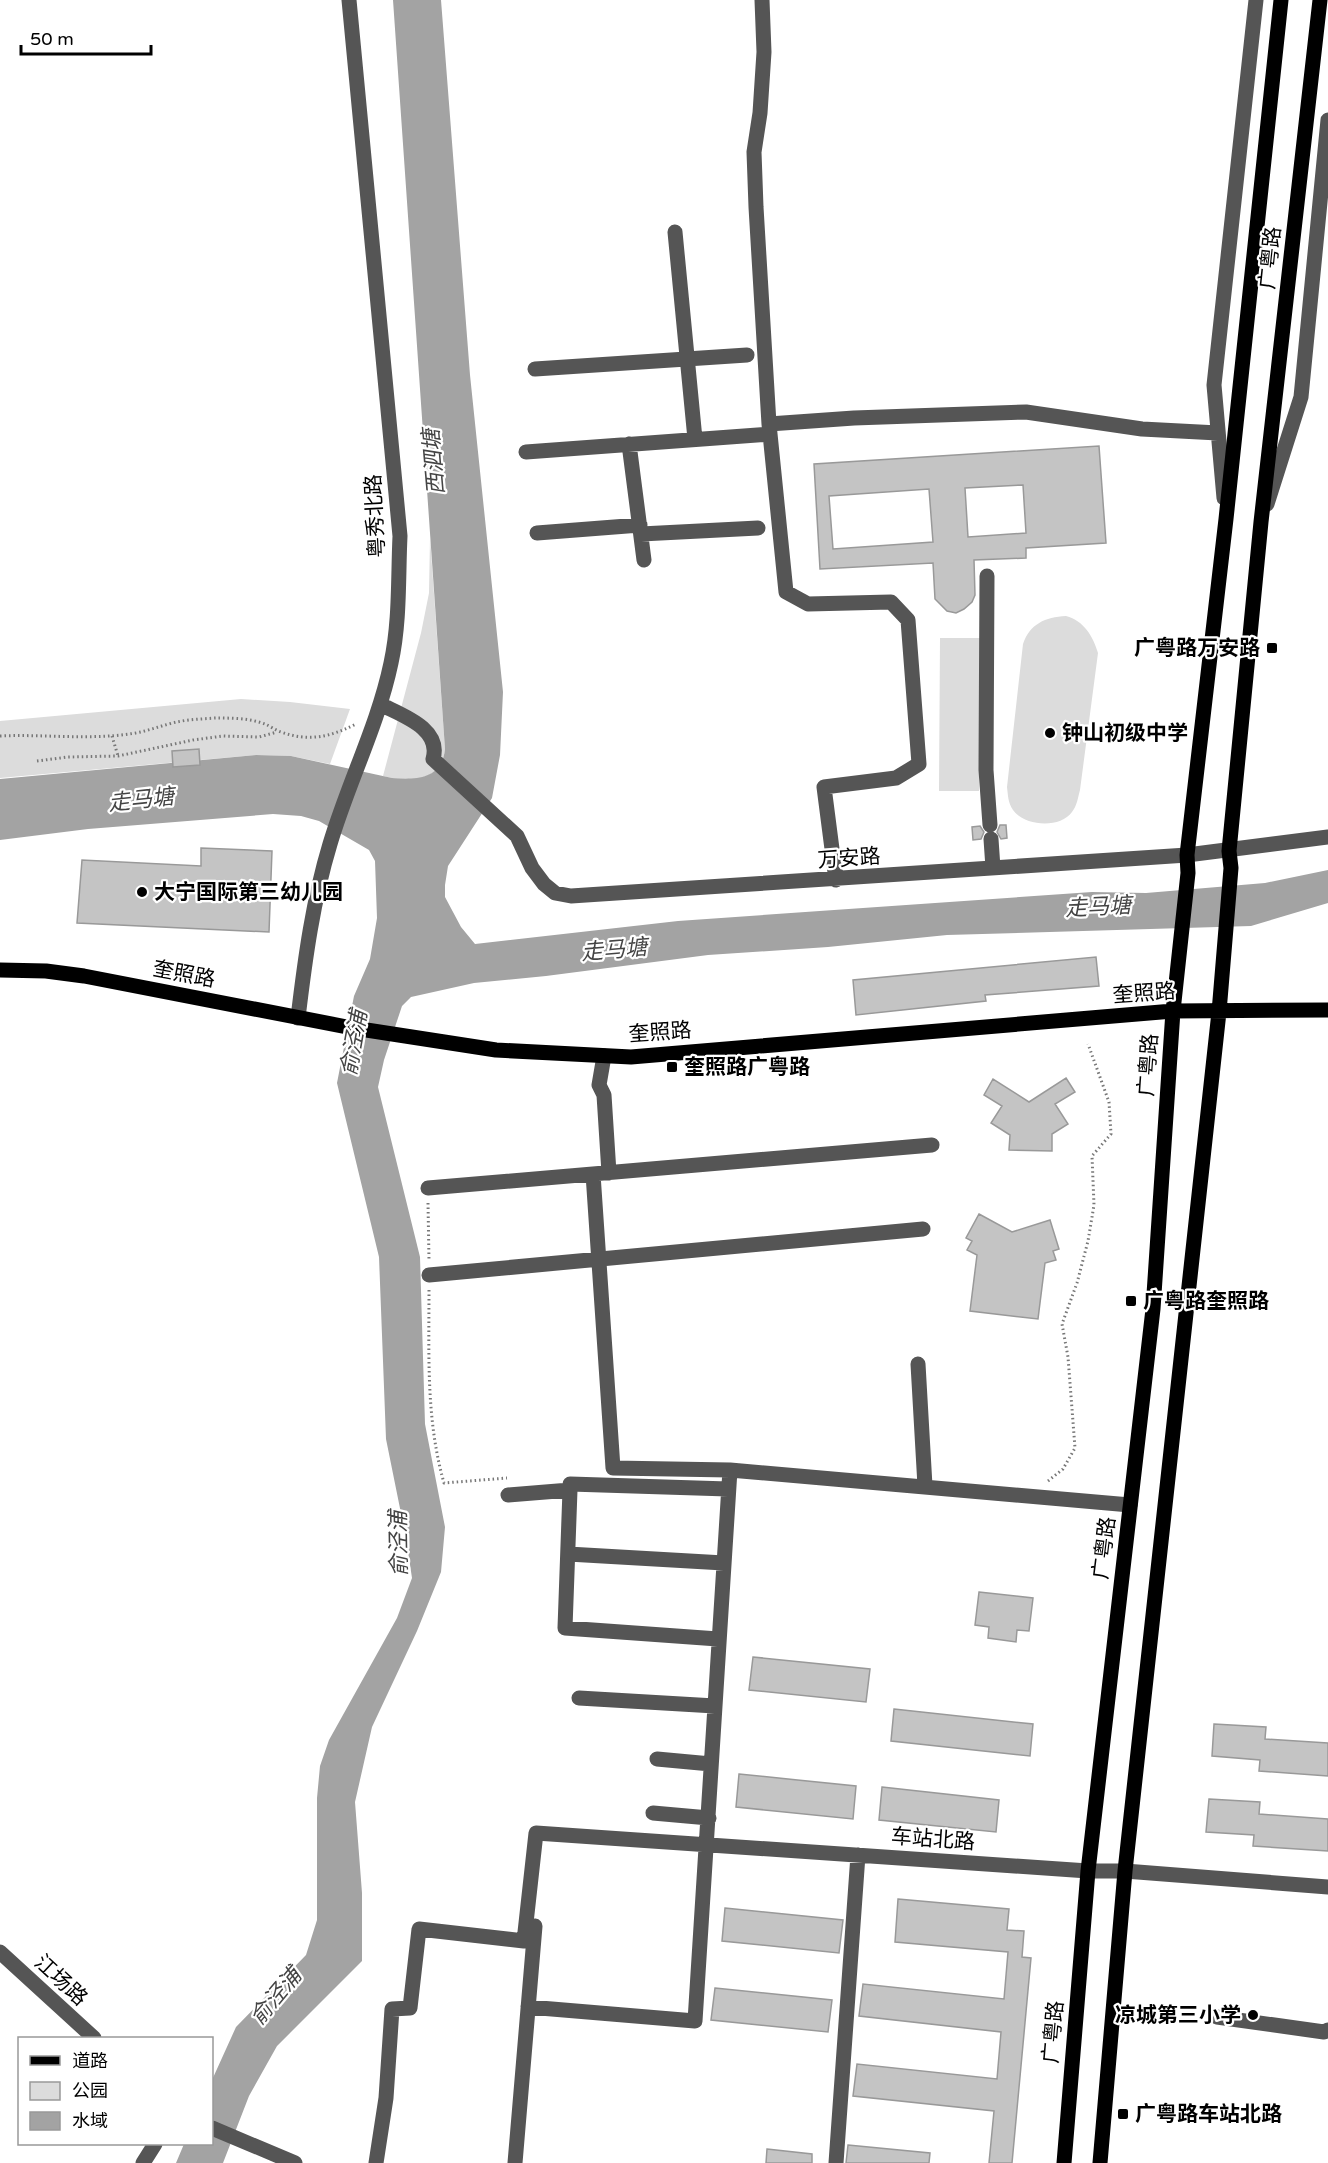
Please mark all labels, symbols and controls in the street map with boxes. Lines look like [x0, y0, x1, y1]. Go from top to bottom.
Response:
scale bar [21, 18, 152, 56]
text: 50 m [30, 28, 74, 50]
street label: 广粤路 [1255, 225, 1286, 291]
water label: 西泗塘 [418, 424, 450, 496]
street label: 粤秀北路 [361, 473, 390, 559]
place label: 广粤路万安路 [1134, 636, 1260, 661]
marker: 广粤路万安路 [1265, 641, 1279, 655]
place label: 钟山初级中学 [1062, 721, 1188, 746]
marker: 钟山初级中学 [1043, 726, 1057, 740]
water label: 走马塘 [107, 783, 179, 816]
street label: 万安路 [817, 844, 881, 873]
place label: 大宁国际第三幼儿园 [154, 880, 343, 905]
marker: 大宁国际第三幼儿园 [135, 885, 149, 899]
water label: 走马塘 [1064, 892, 1136, 922]
water label: 走马塘 [580, 934, 652, 966]
street label: 奎照路 [151, 956, 217, 993]
street label: 奎照路 [1112, 979, 1176, 1008]
water label: 俞泾浦 [335, 1005, 373, 1078]
street label: 奎照路 [628, 1018, 692, 1047]
street label: 广粤路 [1134, 1033, 1163, 1097]
place label: 奎照路广粤路 [684, 1055, 810, 1080]
marker: 奎照路广粤路 [665, 1060, 679, 1074]
place label: 广粤路奎照路 [1143, 1289, 1269, 1314]
marker: 广粤路奎照路 [1124, 1294, 1138, 1308]
water label: 俞泾浦 [385, 1508, 413, 1577]
street label: 广粤路 [1088, 1515, 1121, 1581]
street label: 车站北路 [890, 1824, 976, 1855]
street label: 江场路 [29, 1950, 92, 2011]
water label: 俞泾浦 [245, 1961, 309, 2030]
street label: 广粤路 [1038, 2000, 1069, 2065]
place label: 凉城第三小学 [1115, 2003, 1241, 2028]
marker: 凉城第三小学 [1246, 2008, 1260, 2022]
legend [18, 2037, 213, 2145]
text: 道路 [72, 2050, 108, 2072]
text: 公园 [72, 2080, 108, 2102]
place label: 广粤路车站北路 [1135, 2102, 1282, 2127]
marker: 广粤路车站北路 [1116, 2107, 1130, 2121]
text: 水域 [72, 2110, 108, 2132]

